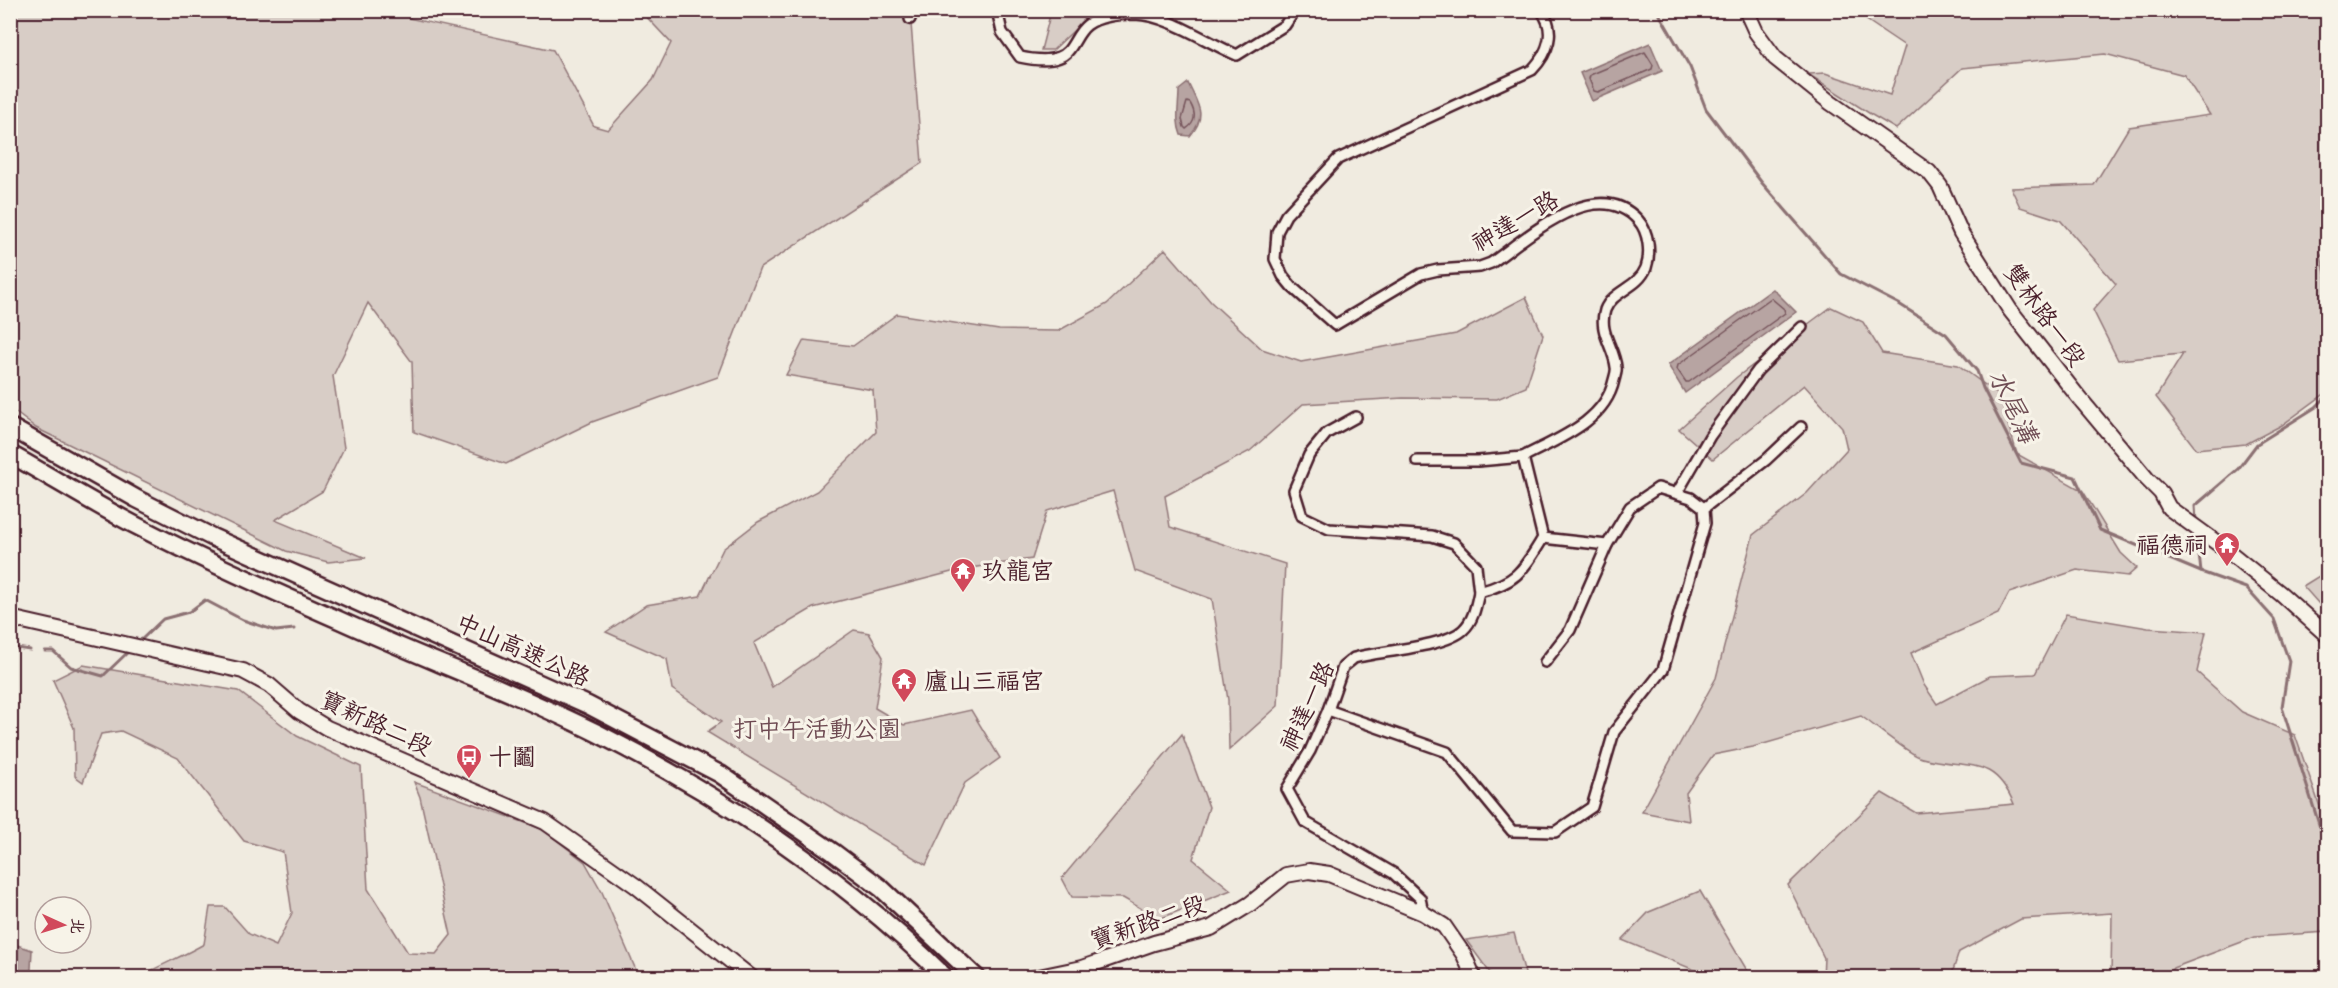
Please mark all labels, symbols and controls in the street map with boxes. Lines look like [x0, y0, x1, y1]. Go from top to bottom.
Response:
street label: 神達一路 [1466, 184, 1564, 258]
street label: 雙林路一段 [1998, 258, 2092, 372]
water label: 水尾溝 [1981, 364, 2046, 450]
place label: 福德祠 [2136, 530, 2208, 560]
temple icon: 福德祠 [2212, 530, 2242, 568]
temple icon: 玖龍宮 [948, 556, 978, 594]
place label: 玖龍宮 [982, 556, 1054, 586]
street label: 中山高速公路 [451, 607, 595, 693]
street label: 神達一路 [1273, 656, 1341, 756]
temple icon: 廬山三福宫 [889, 666, 919, 704]
place label: 廬山三福宫 [924, 666, 1044, 696]
street label: 寶新路二段 [315, 684, 437, 762]
park label: 打中午活動公園 [733, 714, 901, 744]
bus stop icon: 十鬮 [454, 742, 484, 780]
place label: 十鬮 [488, 742, 536, 772]
street label: 寶新路二段 [1086, 888, 1210, 956]
north arrow [33, 895, 93, 955]
text: 北 [66, 917, 88, 935]

